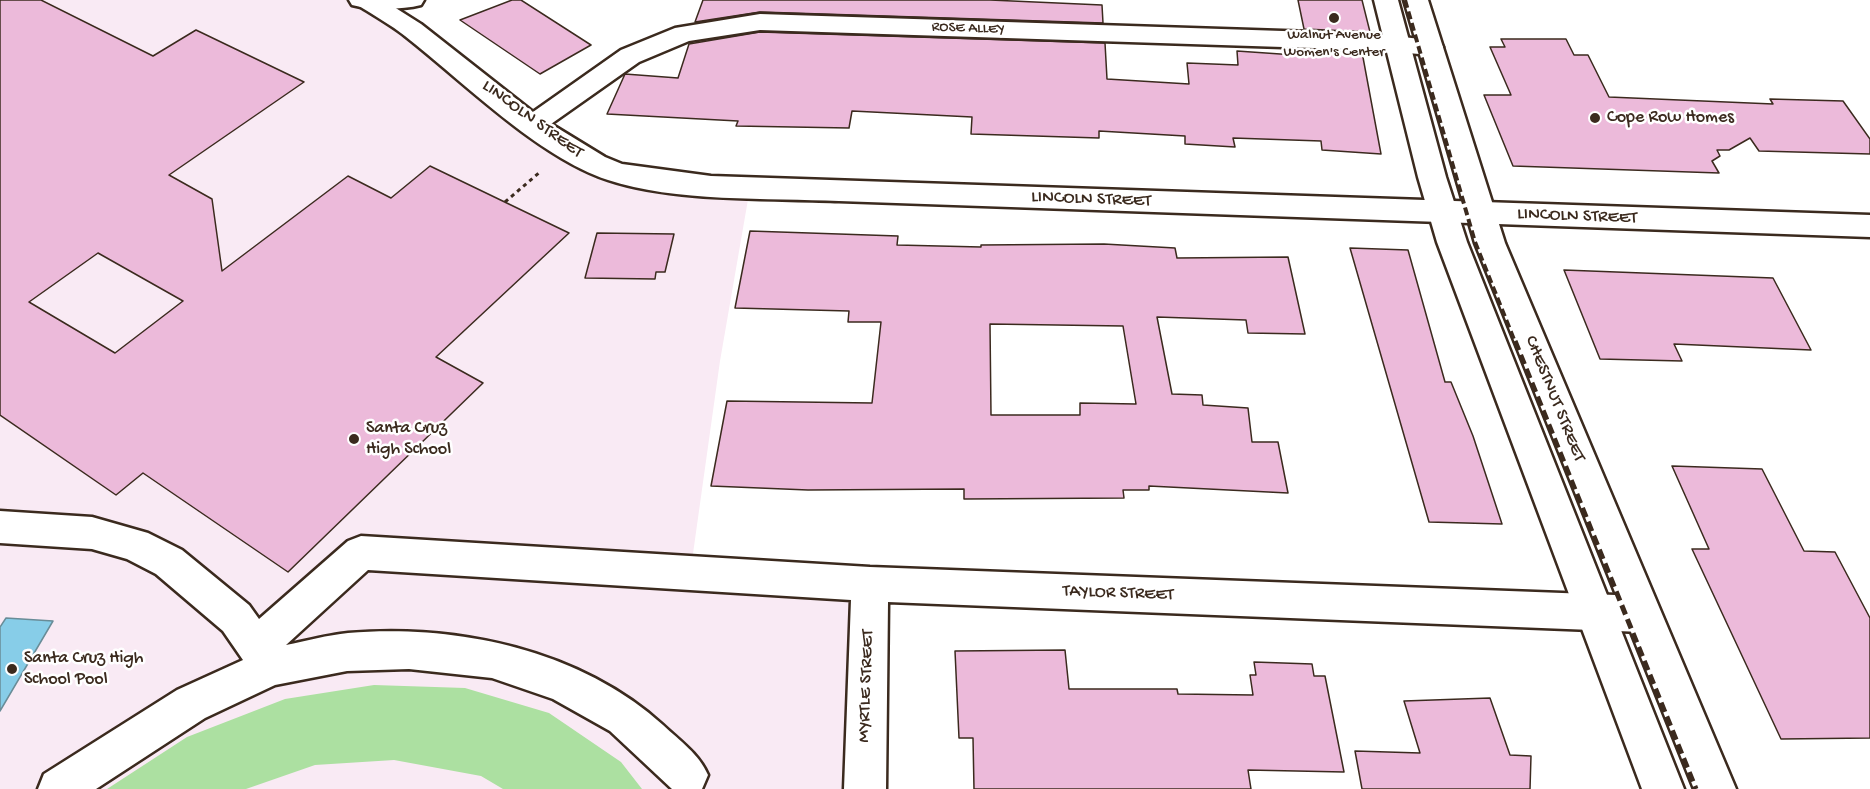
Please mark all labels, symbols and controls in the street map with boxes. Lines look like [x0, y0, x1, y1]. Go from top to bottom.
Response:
marker: Walnut Avenue Women's Center [1327, 11, 1341, 25]
street label: ROSE ALLEY [931, 19, 1005, 39]
place label: Walnut Avenue Women's Center [1283, 27, 1385, 62]
street label: LINCOLN STREET [477, 76, 587, 164]
place label: Cope Row Homes [1607, 107, 1734, 129]
marker: Cope Row Homes [1588, 111, 1602, 125]
street label: LINCOLN STREET [1031, 187, 1151, 213]
street label: LINCOLN STREET [1517, 204, 1637, 230]
street label: CHESTNUT STREET [1519, 333, 1589, 465]
place label: Santa Cruz High School [366, 418, 451, 460]
marker: Santa Cruz High School [347, 432, 361, 446]
street label: TAYLOR STREET [1062, 581, 1174, 607]
street label: MYRTLE STREET [854, 629, 880, 743]
place label: Santa Cruz High School Pool [24, 648, 143, 690]
marker: Santa Cruz High School Pool [5, 662, 19, 676]

